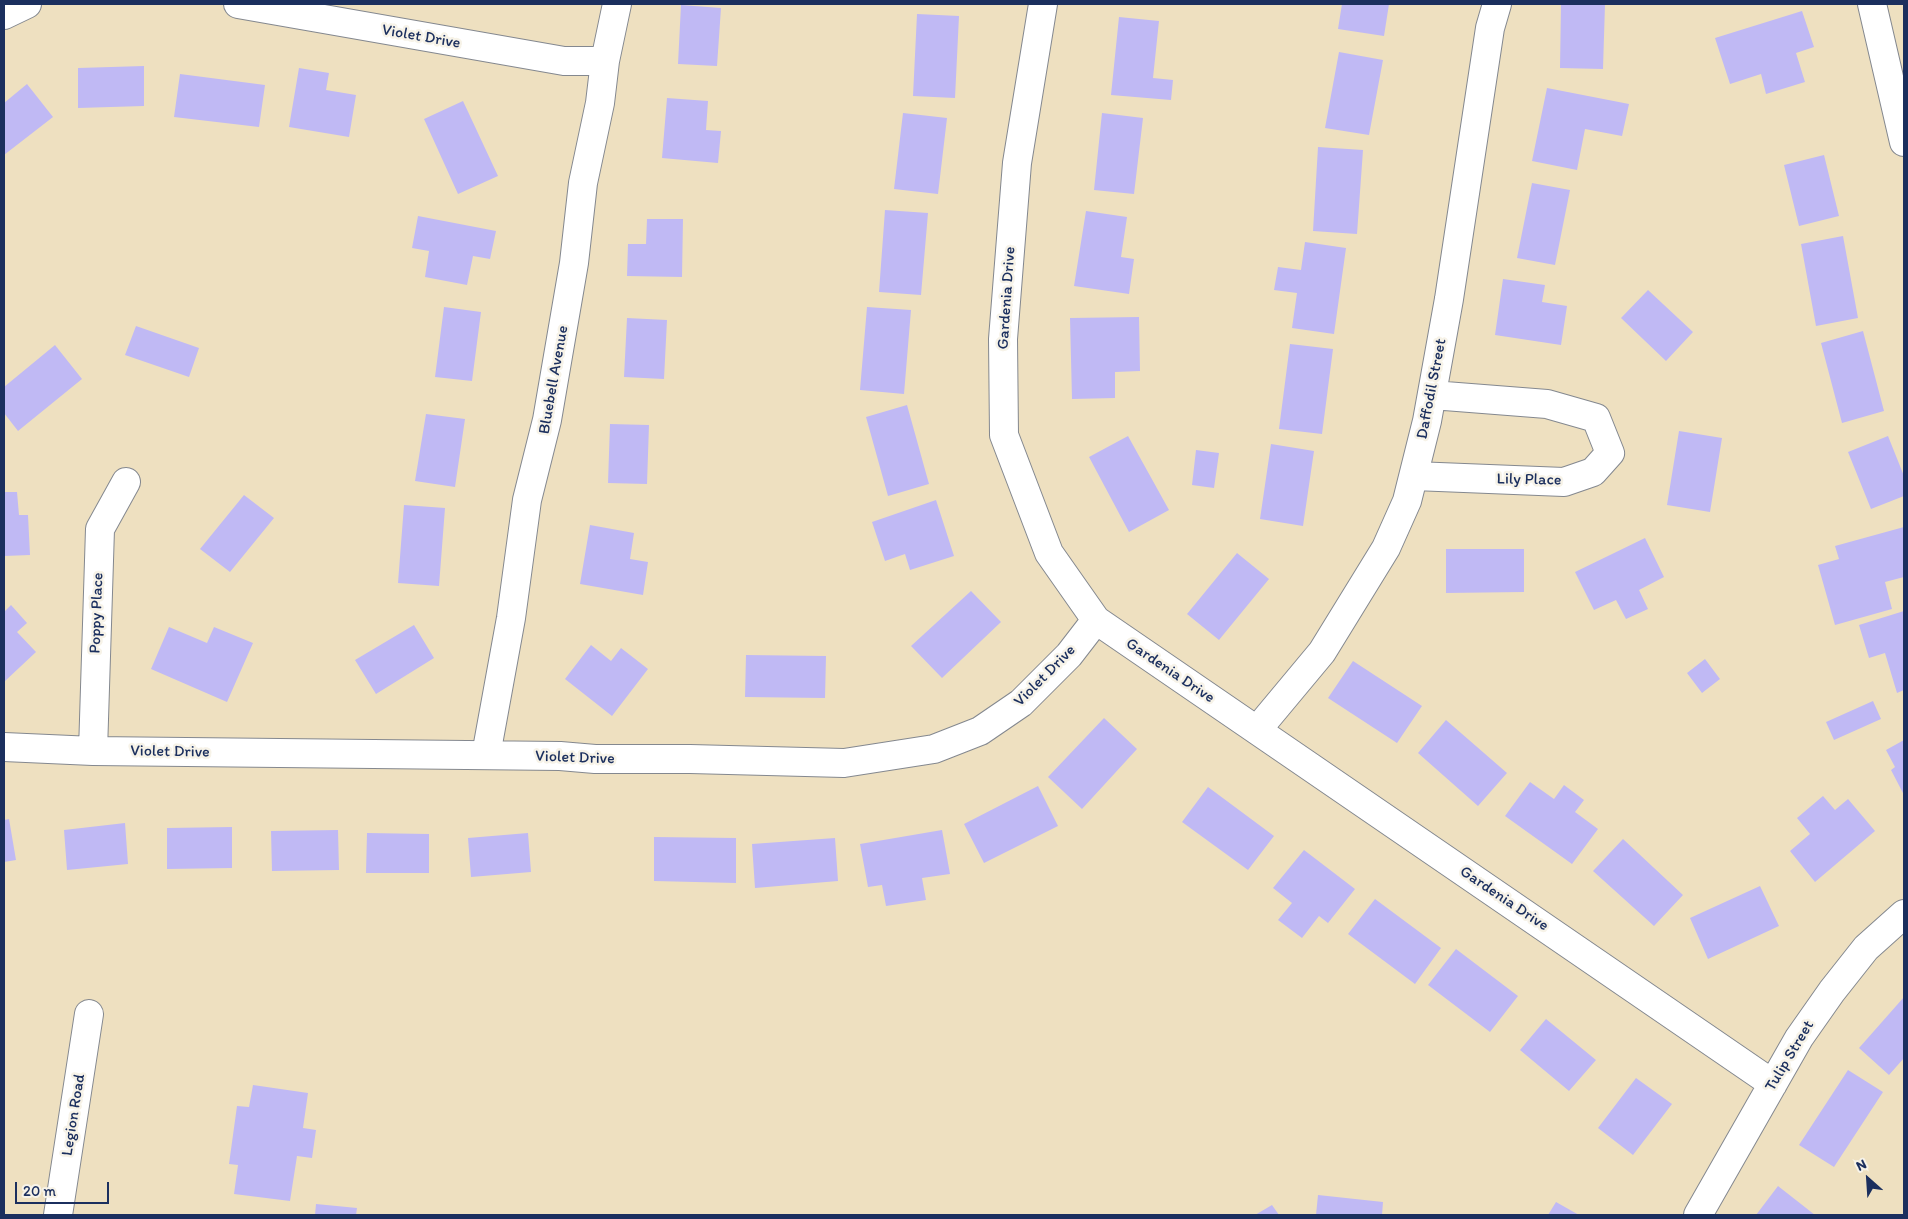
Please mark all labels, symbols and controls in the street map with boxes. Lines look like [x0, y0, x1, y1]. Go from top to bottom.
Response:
street label: Violet Drive [380, 21, 462, 53]
street label: Gardenia Drive [994, 246, 1020, 350]
street label: Bluebell Avenue [535, 324, 573, 436]
street label: Daffodil Street [1413, 337, 1451, 441]
street label: Lily Place [1496, 470, 1562, 490]
street label: Poppy Place [86, 572, 108, 654]
street label: Gardenia Drive [1122, 634, 1218, 708]
street label: Violet Drive [1010, 641, 1080, 711]
street label: Violet Drive [130, 742, 210, 762]
street label: Violet Drive [535, 747, 615, 769]
street label: Gardenia Drive [1456, 862, 1552, 936]
street label: Tulip Street [1761, 1017, 1819, 1095]
street label: Legion Road [58, 1073, 90, 1157]
north arrow [1843, 1154, 1893, 1204]
text: N [1853, 1155, 1869, 1175]
scale bar [18, 1172, 111, 1204]
text: 20 m [23, 1182, 56, 1200]

